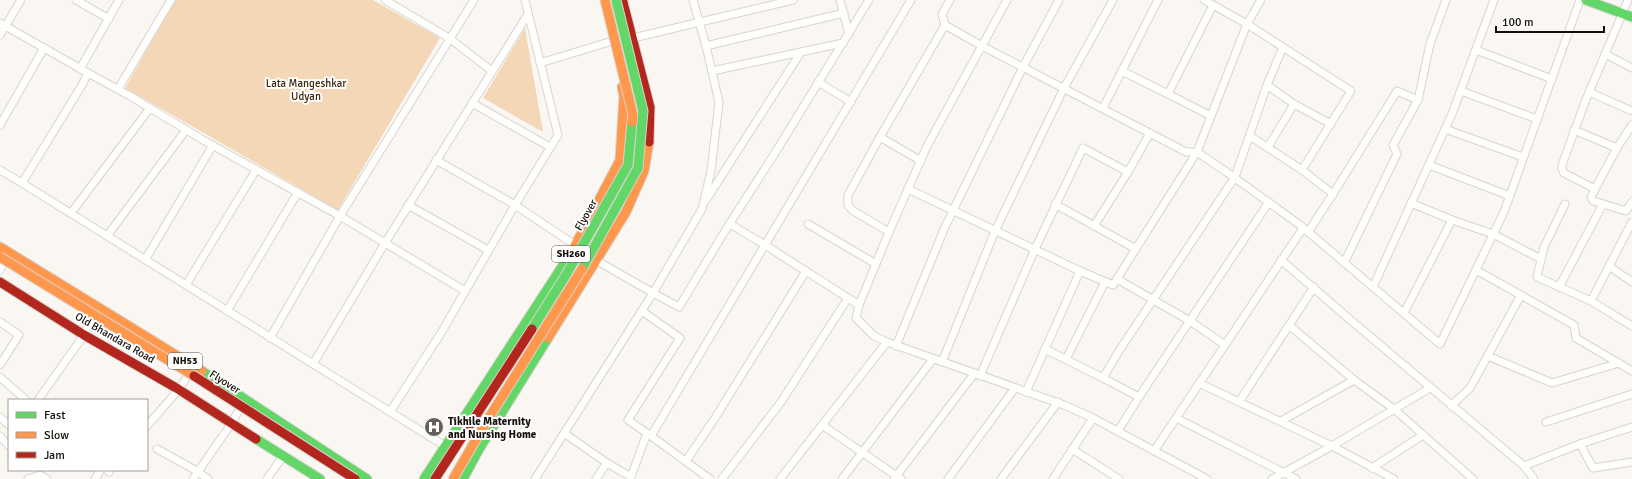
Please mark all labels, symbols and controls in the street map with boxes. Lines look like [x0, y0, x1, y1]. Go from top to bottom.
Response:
scale bar [1496, 8, 1604, 34]
text: 100 m [1502, 15, 1534, 30]
park label: Lata Mangeshkar Udyan [266, 77, 346, 103]
street label: Flyover [572, 197, 600, 233]
road number: SH260 [552, 246, 590, 262]
street label: Old Bhandara Road [73, 310, 157, 366]
road number: NH53 [168, 353, 202, 369]
street label: Flyover [207, 368, 243, 396]
legend [8, 399, 148, 471]
text: Fast [44, 408, 65, 423]
place label: Tikhile Maternity and Nursing Home [448, 415, 537, 441]
hospital icon: Tikhile Maternity and Nursing Home [423, 416, 445, 438]
text: Slow [44, 428, 69, 443]
text: Jam [44, 448, 65, 463]

